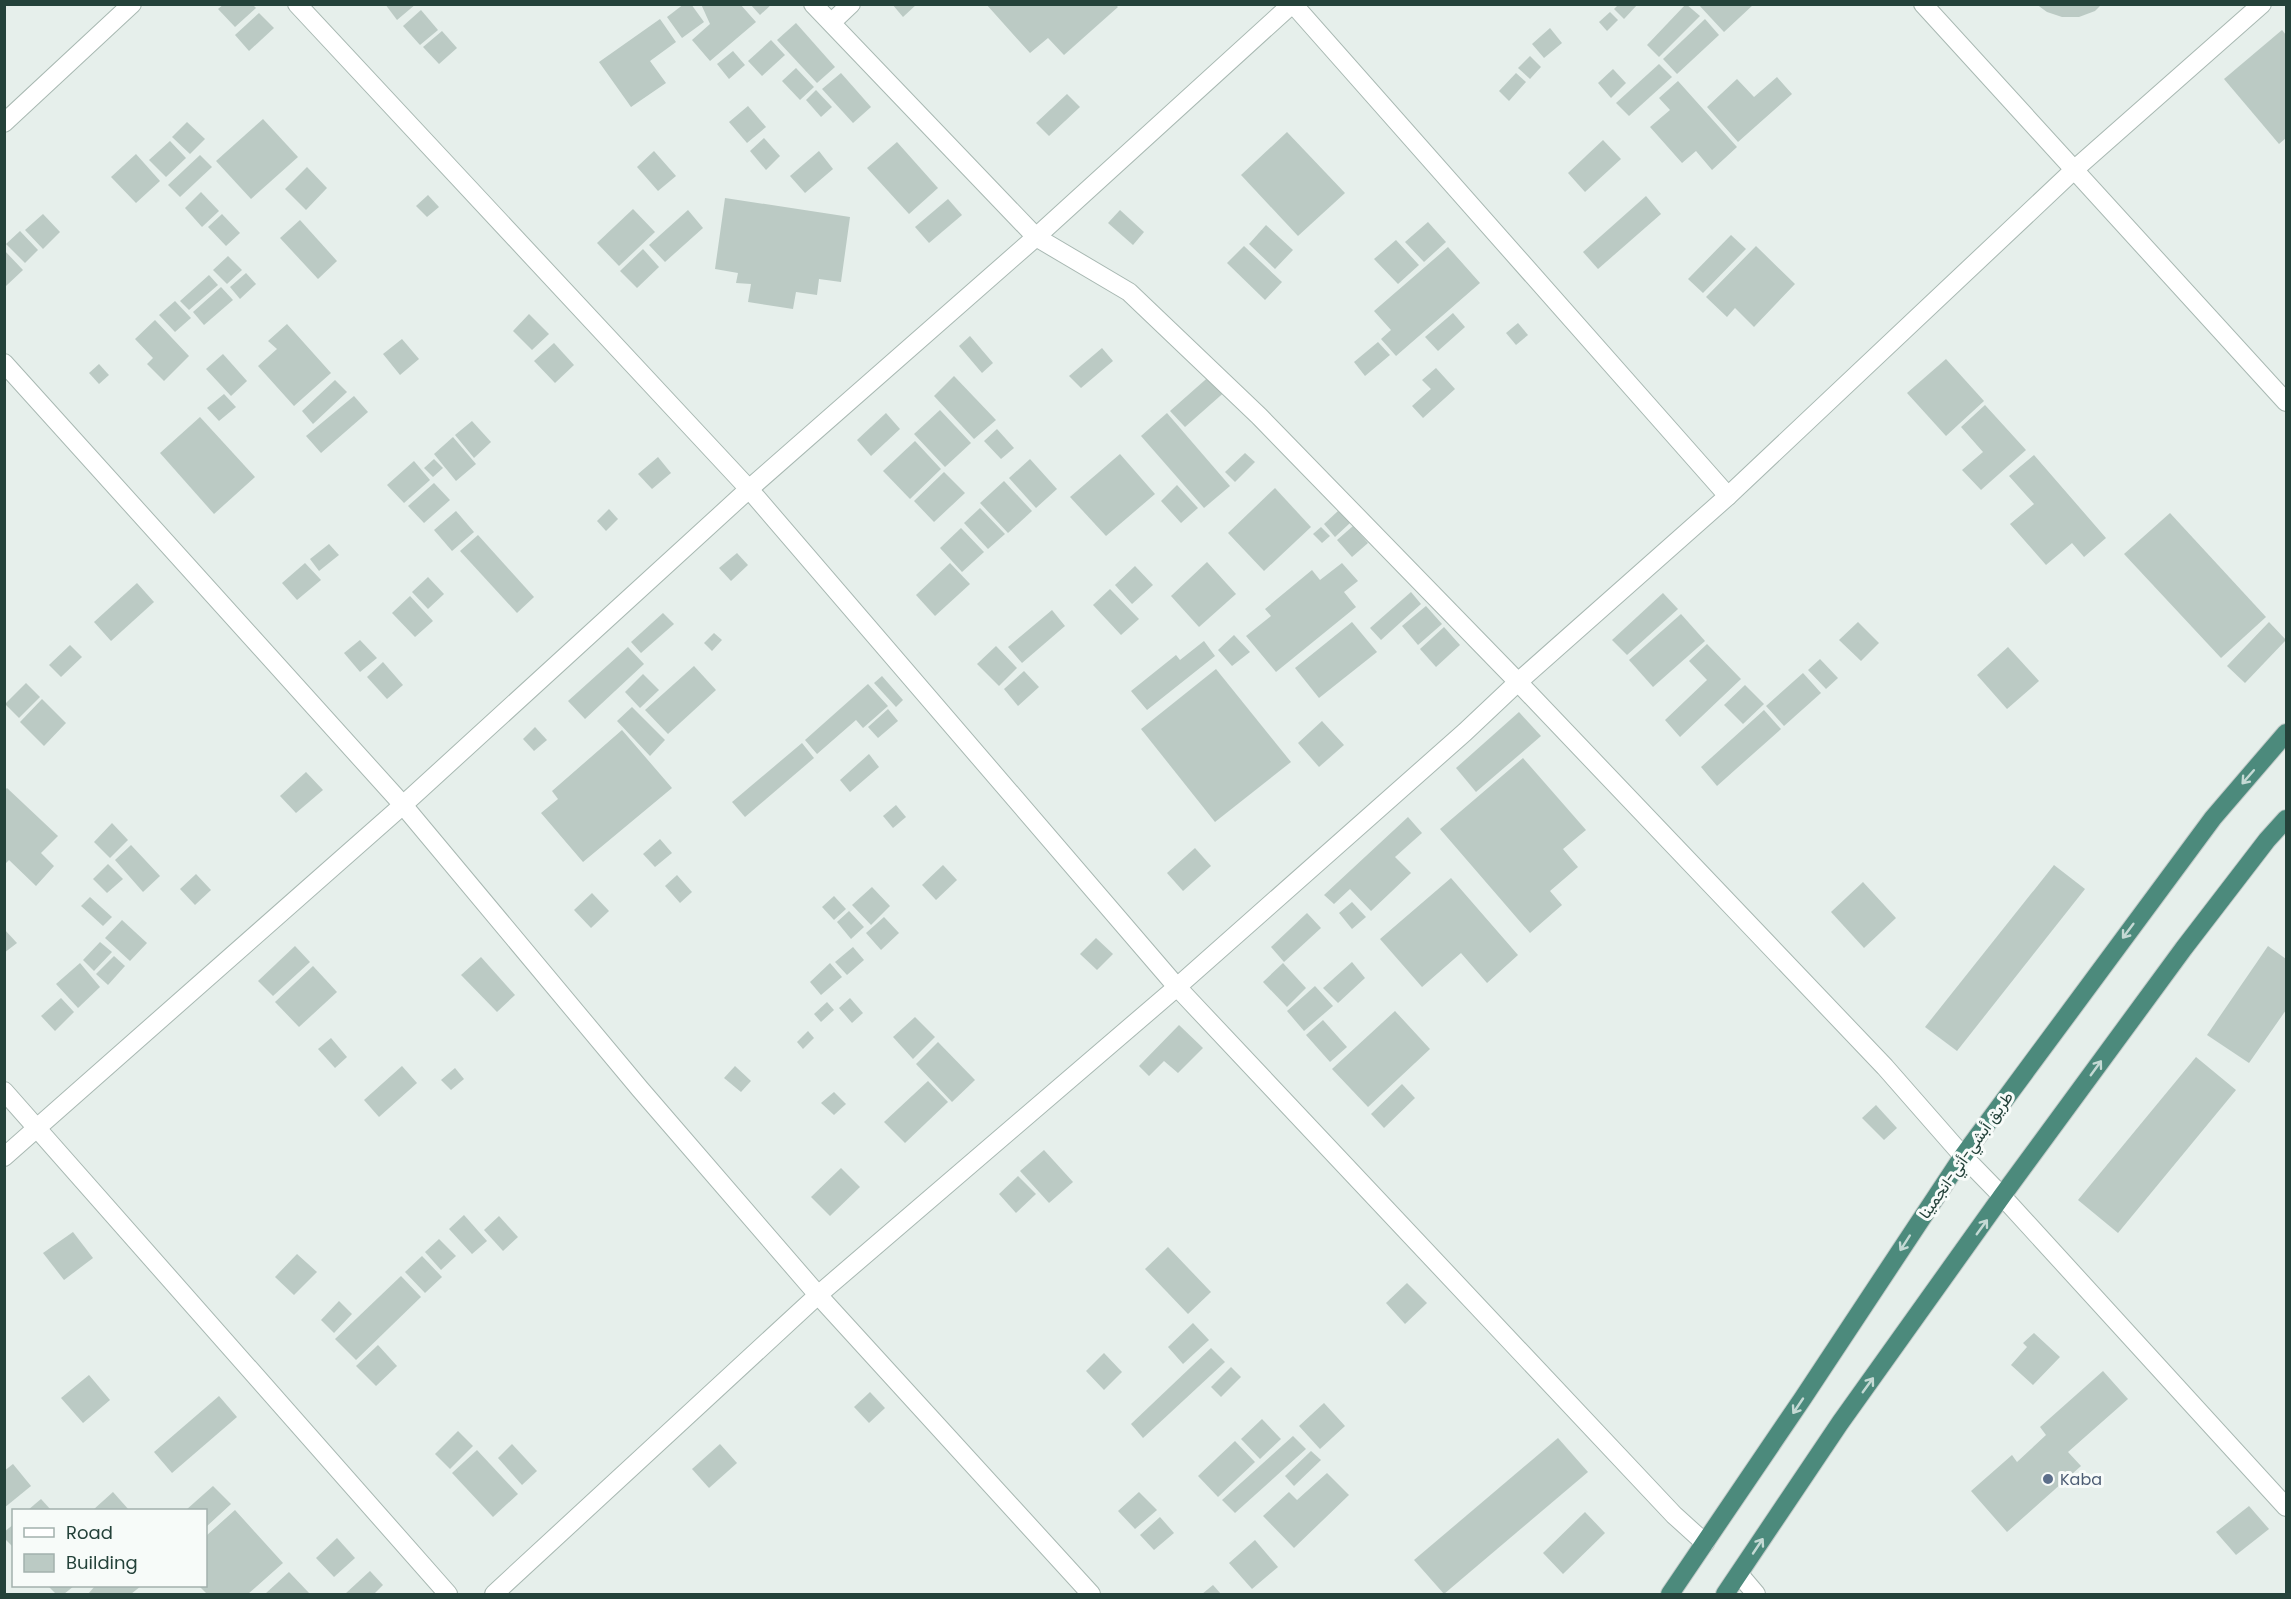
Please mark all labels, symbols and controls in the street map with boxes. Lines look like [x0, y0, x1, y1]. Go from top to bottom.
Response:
one-way arrow [2241, 769, 2255, 784]
one-way arrow [2122, 923, 2135, 939]
one-way arrow [2089, 1061, 2102, 1077]
street label: طريق أبشي-أتي-انجمينا [1913, 1087, 2020, 1225]
one-way arrow [1976, 1219, 1988, 1235]
one-way arrow [1899, 1235, 1912, 1252]
one-way arrow [1862, 1377, 1874, 1393]
one-way arrow [1792, 1397, 1804, 1414]
place label: Kaba [2060, 1468, 2102, 1491]
marker: Kaba [2041, 1472, 2055, 1486]
legend [12, 1509, 207, 1587]
text: Road [66, 1520, 113, 1545]
one-way arrow [1752, 1538, 1764, 1555]
text: Building [66, 1550, 138, 1575]

